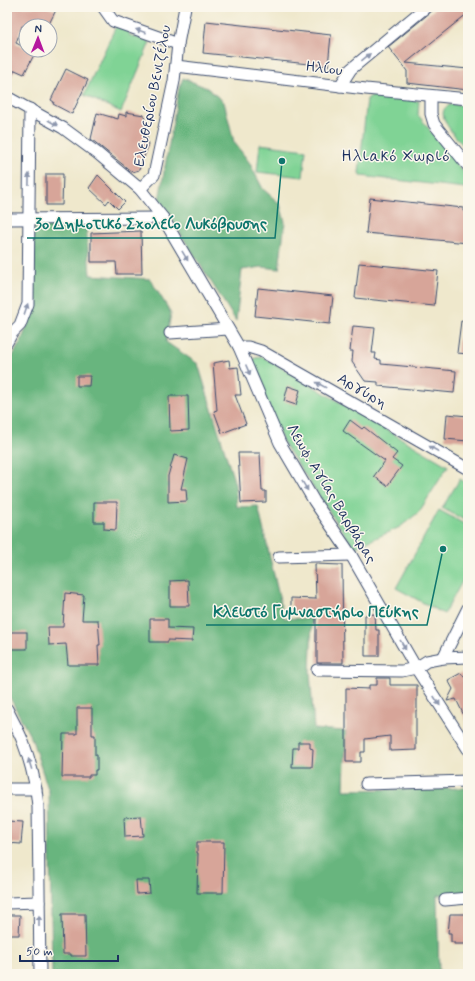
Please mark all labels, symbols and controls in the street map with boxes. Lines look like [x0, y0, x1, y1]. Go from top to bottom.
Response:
north arrow [18, 18, 58, 58]
text: N [34, 22, 42, 36]
street label: Ελευθερίου Βενιζέλου [129, 23, 177, 169]
one-way arrow [135, 28, 147, 34]
one-way arrow [360, 53, 371, 62]
street label: Ηλίου [304, 57, 344, 81]
one-way arrow [47, 119, 59, 126]
district label: Ηλιακό Χωριό [342, 146, 451, 167]
one-way arrow [26, 172, 32, 185]
callout: 3ο Δημοτικό Σχολείο Λυκόβρυσης [27, 210, 275, 238]
text: 3ο Δημοτικό Σχολείο Λυκόβρυσης [35, 214, 267, 235]
one-way arrow [182, 250, 189, 262]
one-way arrow [23, 302, 29, 314]
one-way arrow [246, 364, 252, 376]
street label: Αργύρη [333, 369, 391, 413]
one-way arrow [315, 381, 327, 388]
street label: Λεωφ. Αγίας Βαρβάρας [281, 420, 381, 568]
one-way arrow [428, 446, 440, 453]
one-way arrow [302, 480, 309, 492]
callout: Κλειστό Γυμναστήριο Πεύκης [206, 597, 427, 625]
text: Κλειστό Γυμναστήριο Πεύκης [213, 602, 419, 623]
one-way arrow [399, 639, 406, 651]
one-way arrow [433, 695, 441, 706]
one-way arrow [27, 758, 33, 770]
one-way arrow [36, 915, 43, 927]
scale bar [20, 937, 118, 963]
text: 50 m [26, 944, 53, 960]

